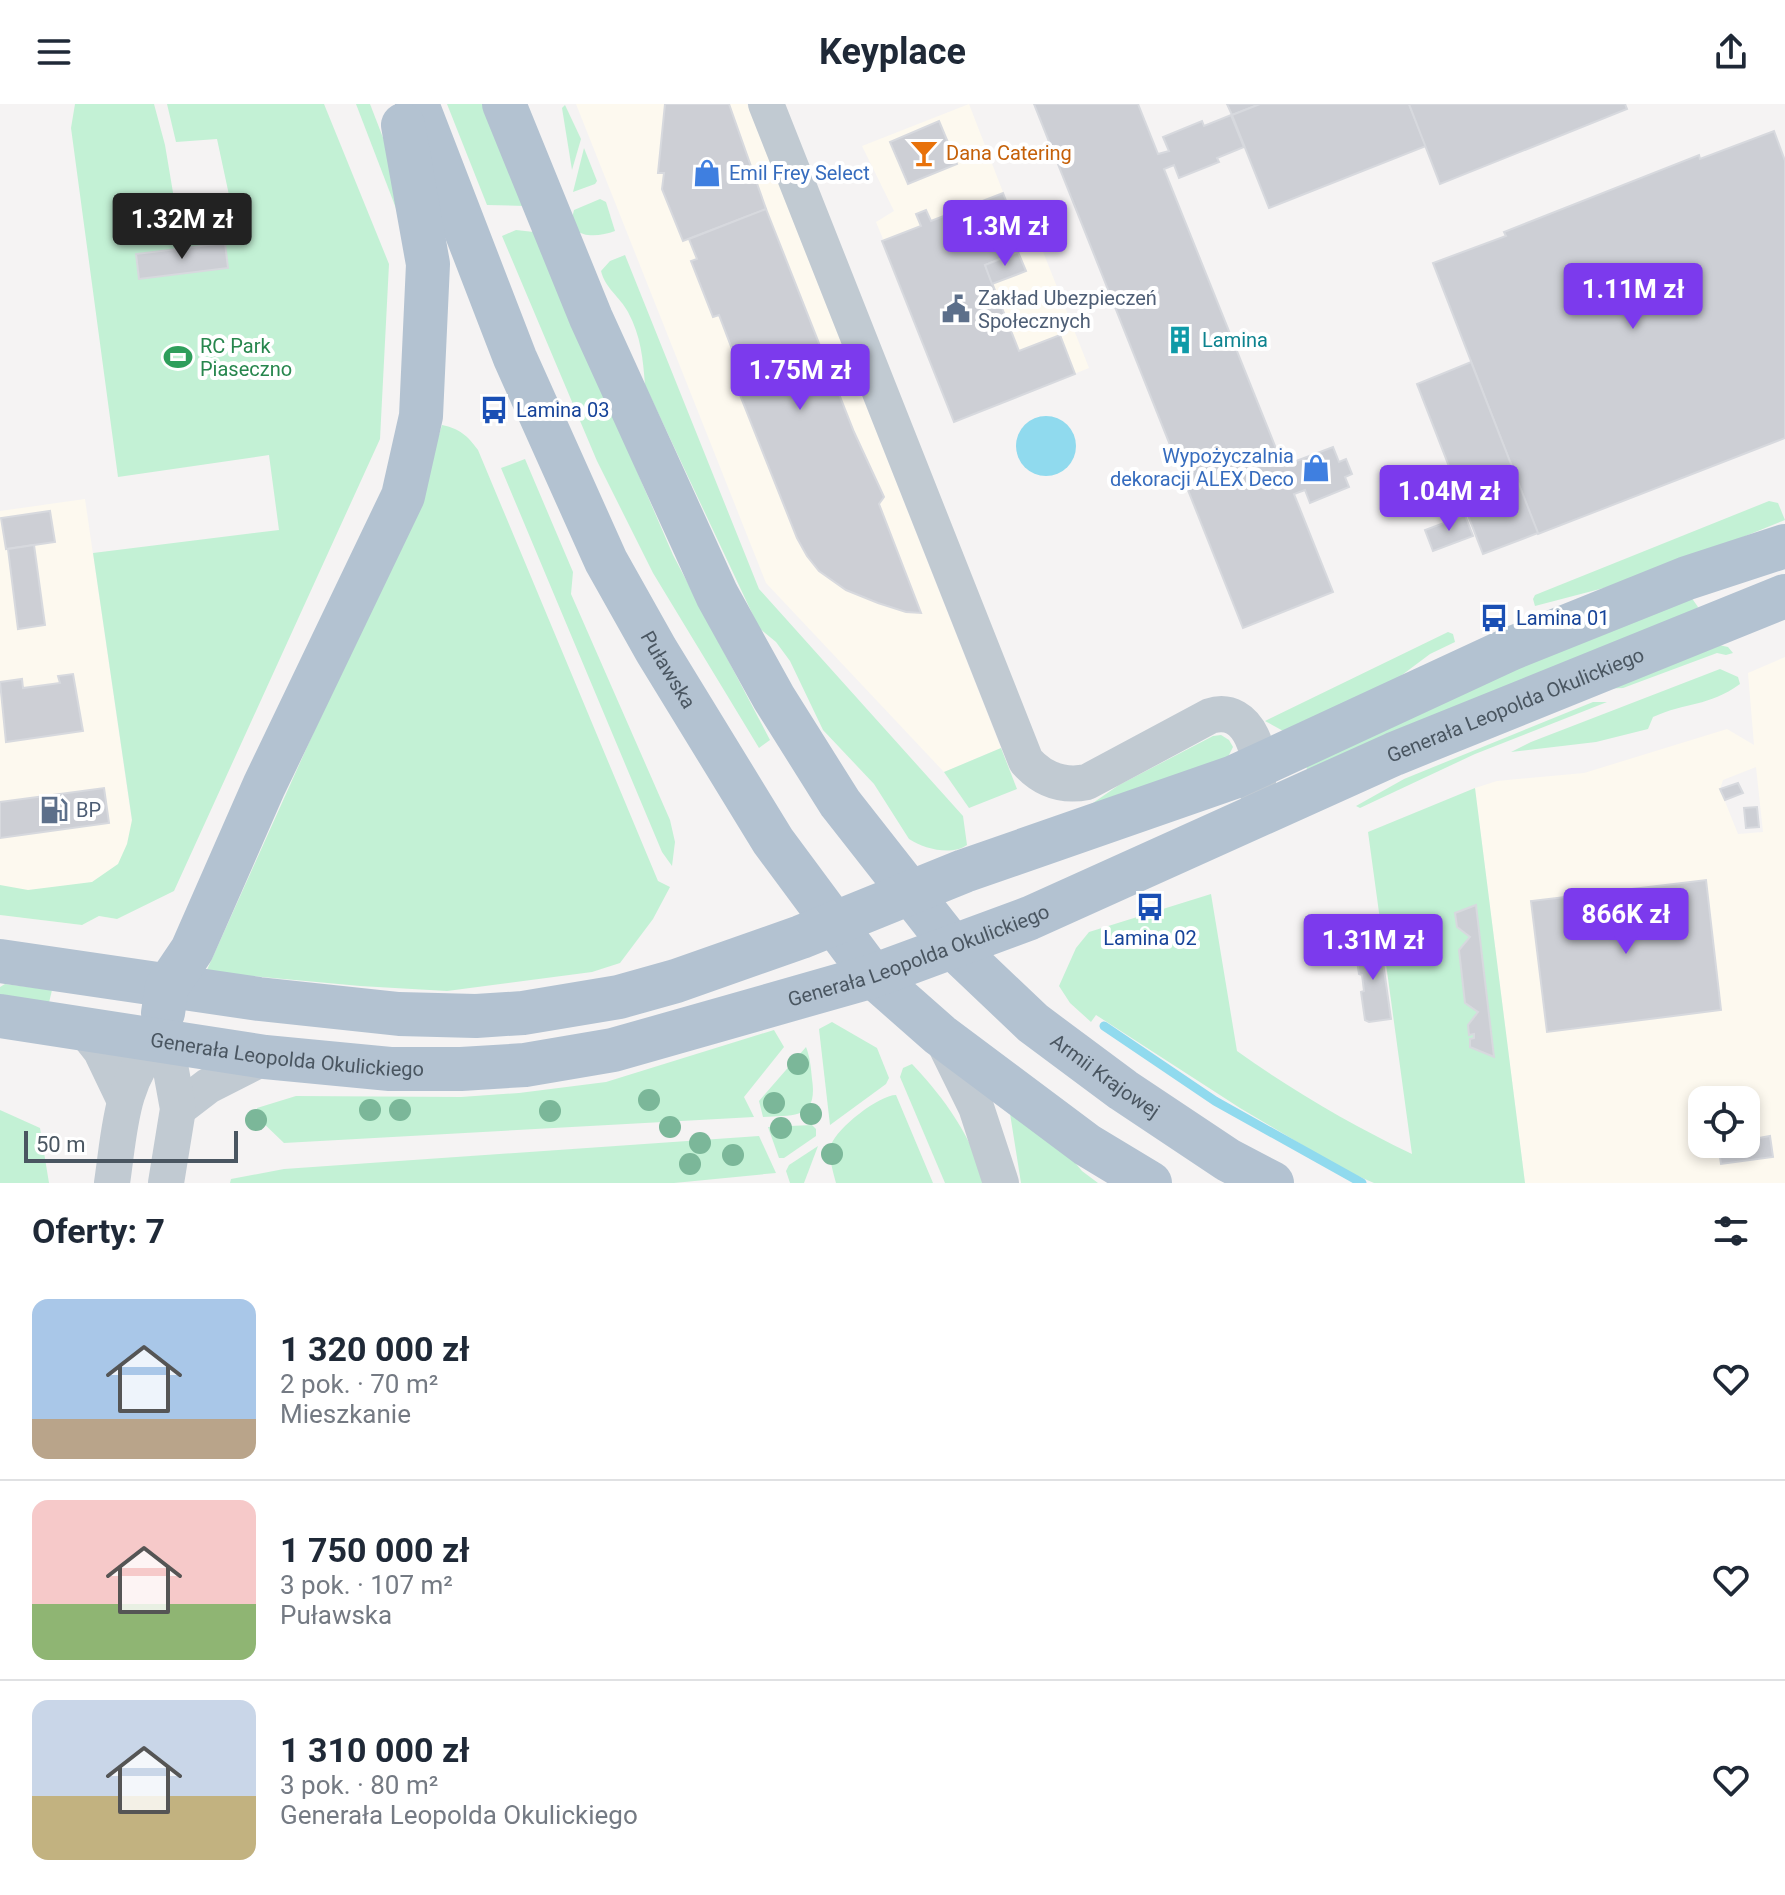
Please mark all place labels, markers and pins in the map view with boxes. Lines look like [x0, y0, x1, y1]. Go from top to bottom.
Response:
bar icon: Dana Catering [909, 138, 939, 168]
place label: Dana Catering [946, 141, 1072, 165]
shop icon: Emil Frey Select [692, 158, 722, 188]
place label: Emil Frey Select [729, 161, 870, 185]
pin: 1.32M zł [99, 193, 265, 261]
pin: 1.3M zł [931, 200, 1079, 268]
pin: 1.11M zł [1550, 263, 1716, 331]
place label: Zakład Ubezpieczeń Społecznych [978, 286, 1157, 333]
public building icon: Zakład Ubezpieczeń Społecznych [941, 294, 971, 324]
building icon: Lamina [1165, 325, 1195, 355]
place label: Lamina [1202, 328, 1268, 352]
place label: RC Park Piaseczno [200, 334, 292, 381]
sports icon: RC Park Piaseczno [163, 342, 193, 372]
pin: 1.75M zł [717, 344, 883, 412]
bus stop icon: Lamina 03 [479, 395, 509, 425]
place label: Lamina 03 [516, 398, 609, 422]
place label: Wypożyczalnia dekoracji ALEX Deco [1110, 444, 1294, 491]
shop icon: Wypożyczalnia dekoracji ALEX Deco [1301, 453, 1331, 483]
pin: 1.04M zł [1366, 465, 1532, 533]
bus stop icon: Lamina 01 [1479, 603, 1509, 633]
place label: Lamina 01 [1516, 606, 1609, 630]
fuel station icon: BP [39, 795, 69, 825]
place label: BP [76, 798, 101, 822]
pin: 866K zł [1552, 888, 1700, 956]
bus stop icon: Lamina 02 [1135, 892, 1165, 922]
pin: 1.31M zł [1290, 914, 1456, 982]
place label: Lamina 02 [1103, 926, 1197, 950]

